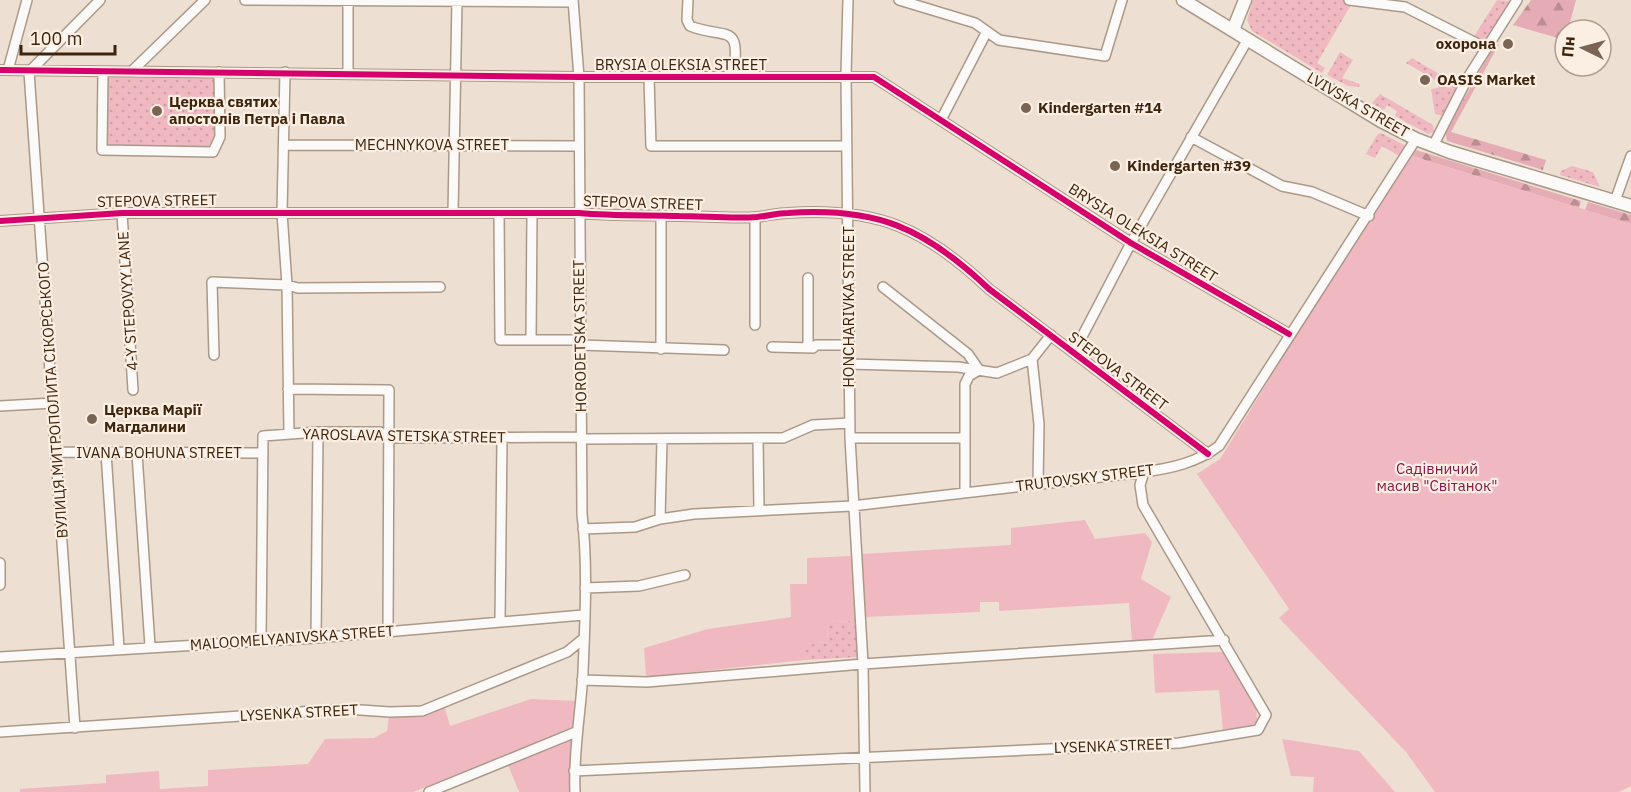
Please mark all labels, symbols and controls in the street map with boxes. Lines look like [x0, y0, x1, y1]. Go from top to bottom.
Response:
scale bar [21, 18, 116, 56]
north arrow [1553, 18, 1613, 78]
text: 100 m [30, 27, 82, 50]
place label: охорона [1436, 34, 1496, 53]
text: Пн [1557, 35, 1579, 58]
marker: охорона [1501, 37, 1515, 51]
street label: BRYSIA OLEKSIA STREET [595, 55, 768, 74]
street label: LVIVSKA STREET [1304, 68, 1413, 142]
place label: OASIS Market [1437, 70, 1536, 89]
marker: OASIS Market [1418, 73, 1432, 87]
place label: Церква святих апостолів Петра і Павла [169, 92, 345, 128]
place label: Kindergarten #14 [1038, 98, 1162, 117]
marker: Kindergarten #14 [1019, 101, 1033, 115]
marker: Церква святих апостолів Петра і Павла [150, 104, 164, 118]
street label: MECHNYKOVA STREET [355, 135, 510, 154]
place label: Kindergarten #39 [1127, 156, 1251, 175]
marker: Kindergarten #39 [1108, 159, 1122, 173]
street label: BRYSIA OLEKSIA STREET [1065, 179, 1222, 286]
street label: STEPOVA STREET [97, 190, 217, 211]
street label: STEPOVA STREET [583, 191, 704, 214]
street label: HONCHARIVKA STREET [839, 226, 858, 388]
street label: 4-Y STEPOVYY LANE [113, 231, 142, 371]
street label: HORODETSKA STREET [569, 259, 590, 412]
street label: ВУЛИЦЯ МИТРОПОЛИТА СІКОРСЬКОГО [33, 261, 72, 539]
street label: STEPOVA STREET [1065, 327, 1172, 414]
place label: Церква Марії Магдалини [104, 400, 202, 436]
marker: Церква Марії Магдалини [85, 412, 99, 426]
street label: YAROSLAVA STETSKA STREET [302, 424, 506, 447]
street label: IVANA BOHUNA STREET [76, 443, 242, 462]
park label: Садівничий масив "Світанок" [1377, 459, 1497, 495]
street label: TRUTOVSKY STREET [1015, 460, 1156, 495]
street label: MALOOMELYANIVSKA STREET [189, 621, 395, 654]
street label: LYSENKA STREET [239, 700, 359, 725]
street label: LYSENKA STREET [1053, 734, 1173, 757]

